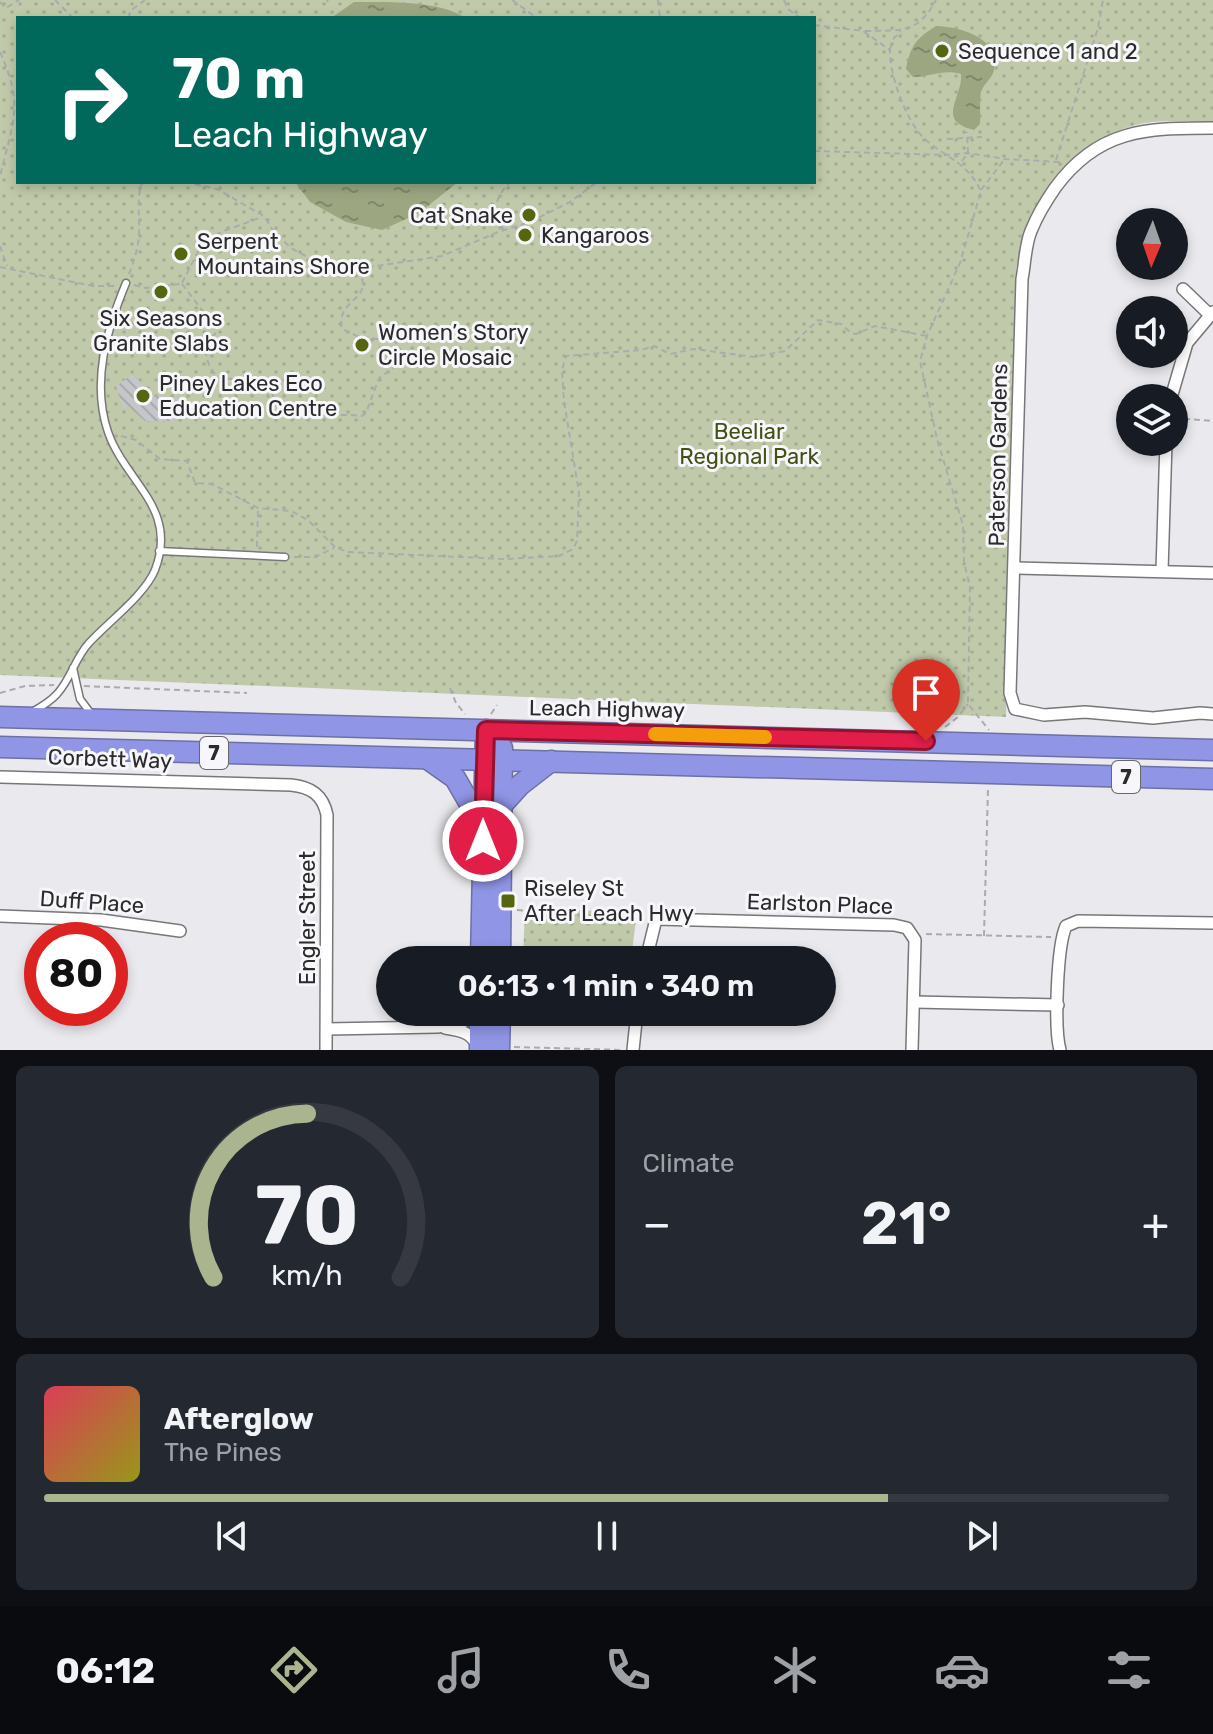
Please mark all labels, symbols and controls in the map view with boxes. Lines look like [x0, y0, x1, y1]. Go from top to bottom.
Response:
place label: Sequence 1 and 2 [958, 38, 1138, 65]
marker: Sequence 1 and 2 [933, 42, 951, 60]
text: 70 m [172, 46, 305, 112]
icon: right [40, 48, 144, 152]
text: Leach Highway [172, 113, 428, 156]
place label: Cat Snake [410, 202, 513, 229]
marker: Cat Snake [520, 206, 538, 224]
north arrow [1116, 208, 1188, 280]
map controls [1116, 208, 1188, 456]
place label: Kangaroos [541, 222, 649, 249]
marker: Kangaroos [516, 226, 534, 244]
place label: Serpent Mountains Shore [197, 228, 370, 280]
marker: Serpent Mountains Shore [172, 245, 190, 263]
marker: Six Seasons Granite Slabs [152, 283, 170, 301]
button: sound [1116, 296, 1188, 368]
place label: Six Seasons Granite Slabs [93, 305, 229, 357]
place label: Women’s Story Circle Mosaic [378, 319, 529, 371]
marker: Women’s Story Circle Mosaic [353, 336, 371, 354]
street label: Paterson Gardens [983, 363, 1013, 547]
place label: Piney Lakes Eco Education Centre [159, 370, 337, 422]
button: layers [1116, 384, 1188, 456]
marker: Piney Lakes Eco Education Centre [134, 387, 152, 405]
park label: Beeliar Regional Park [679, 418, 819, 470]
pin [892, 659, 960, 741]
icon: arrive [904, 671, 948, 715]
street label: Leach Highway [529, 694, 685, 724]
road number: 7 [200, 737, 228, 769]
street label: Corbett Way [47, 743, 173, 775]
road number: 7 [1112, 761, 1140, 793]
position arrow [441, 799, 525, 883]
street label: Engler Street [294, 850, 321, 985]
place label: Riseley St After Leach Hwy [524, 875, 694, 927]
street label: Duff Place [39, 885, 145, 919]
street label: Earlston Place [746, 888, 894, 920]
marker: Riseley St After Leach Hwy [499, 892, 517, 910]
speed limit sign: 80 [24, 922, 128, 1026]
text: 06:13 · 1 min · 340 m [458, 968, 754, 1004]
text: Climate [643, 1148, 735, 1179]
text: 70 [255, 1166, 359, 1265]
text: 21° [861, 1188, 952, 1259]
text: − [643, 1198, 671, 1250]
text: + [1142, 1198, 1169, 1250]
text: km/h [272, 1258, 343, 1292]
text: Afterglow [164, 1401, 314, 1437]
text: The Pines [164, 1437, 282, 1468]
icon: previous [210, 1514, 254, 1558]
icon: pause [585, 1514, 629, 1558]
icon: next [960, 1514, 1004, 1558]
icon: directions [266, 1642, 322, 1698]
icon: music [433, 1642, 489, 1698]
icon: phone [600, 1642, 656, 1698]
icon: climate [767, 1642, 823, 1698]
icon: car [934, 1642, 990, 1698]
icon: filters [1101, 1642, 1157, 1698]
text: 06:12 [56, 1649, 155, 1692]

